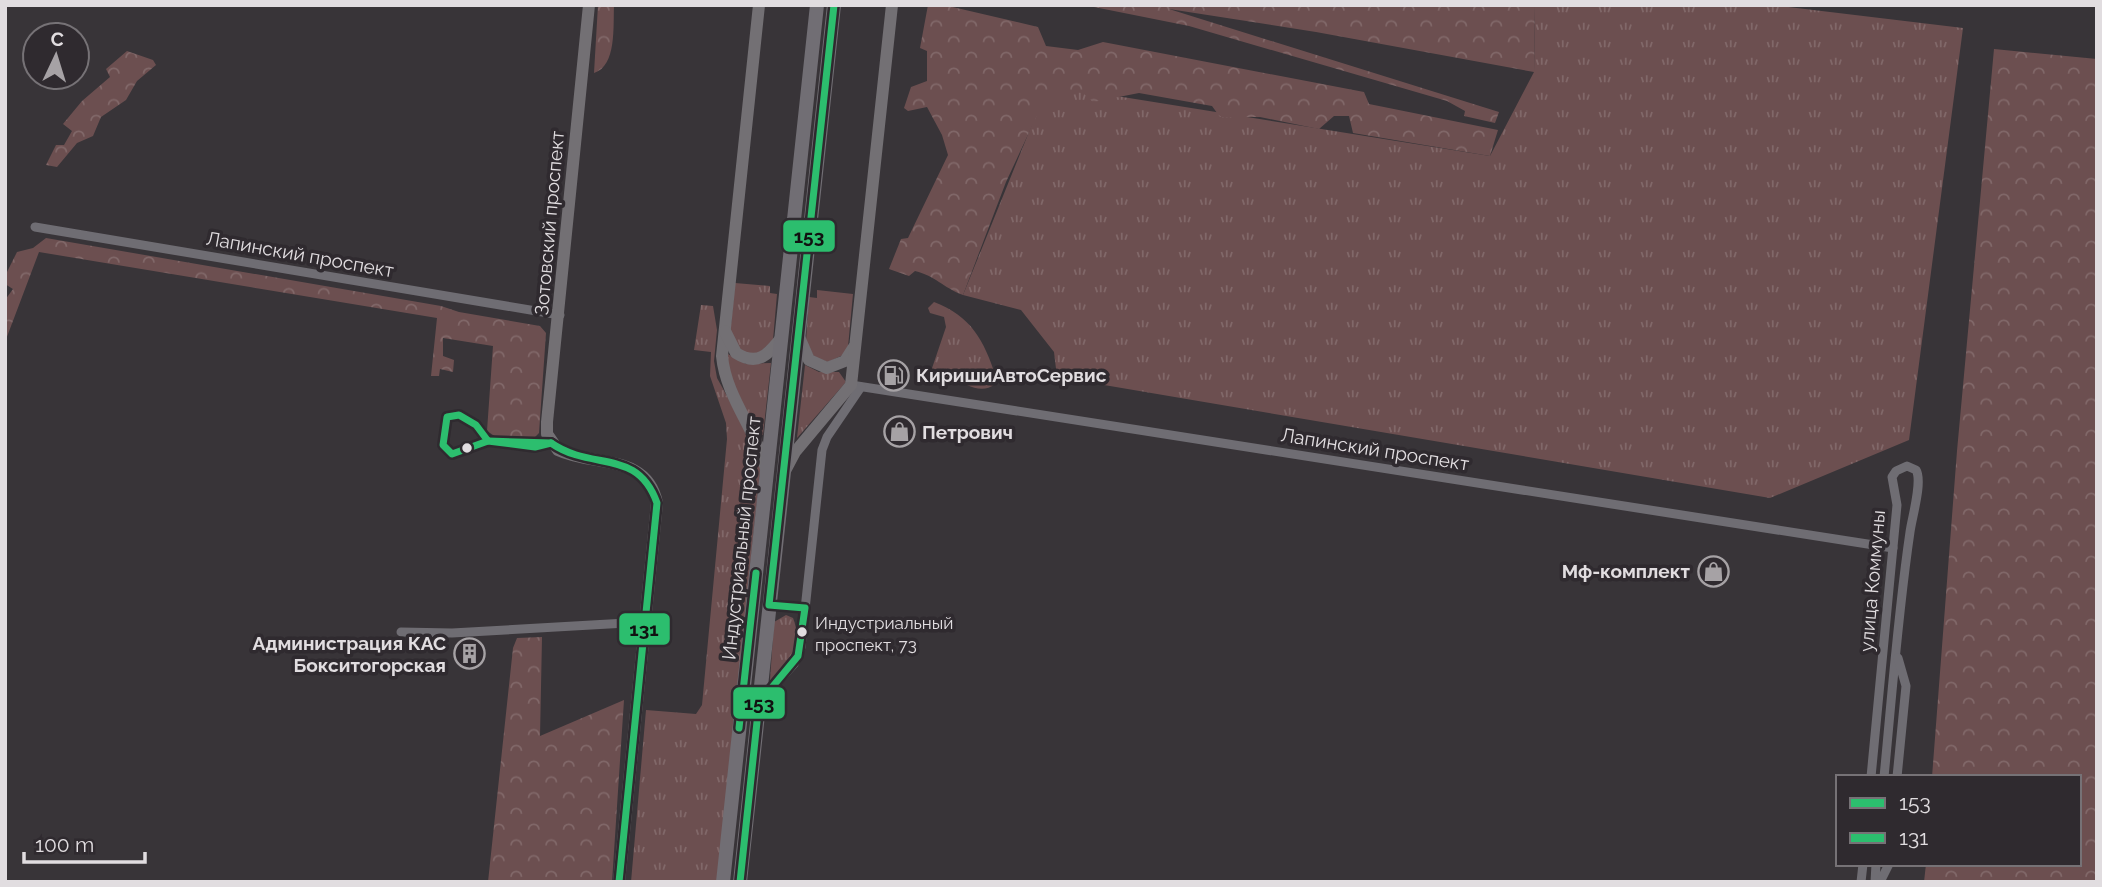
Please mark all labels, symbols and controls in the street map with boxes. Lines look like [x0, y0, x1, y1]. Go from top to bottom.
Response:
north arrow [21, 21, 91, 91]
text: С [50, 28, 64, 50]
street label: Зотовский проспект [530, 130, 568, 316]
line badge: 153 [782, 219, 836, 253]
text: 153 [794, 225, 824, 247]
street label: Лапинский проспект [204, 227, 396, 281]
fuel station icon: КиришиАвтоСервис [876, 358, 910, 392]
place label: КиришиАвтоСервис [916, 364, 1107, 386]
street label: Индустриальный проспект [717, 415, 765, 661]
shop icon: Петрович [882, 415, 916, 449]
place label: Петрович [922, 421, 1013, 443]
street label: Лапинский проспект [1279, 423, 1471, 475]
unlabelled marker [460, 441, 474, 455]
street label: улица Коммуны [1855, 509, 1889, 653]
shop icon: Мф-комплект [1696, 554, 1730, 588]
place label: Мф-комплект [1562, 560, 1691, 582]
line badge: 131 [618, 612, 671, 646]
place label: Индустриальный проспект, 73 [815, 613, 953, 655]
text: 131 [629, 618, 659, 640]
marker: Индустриальный проспект, 73 [795, 625, 809, 639]
place label: Администрация КАС Бокситогорская [253, 632, 446, 676]
building icon: Администрация КАС Бокситогорская [452, 637, 486, 671]
line badge: 153 [732, 686, 786, 720]
text: 153 [744, 692, 774, 714]
legend [1836, 775, 2081, 866]
text: 153 [1899, 790, 1931, 815]
scale bar [24, 820, 145, 864]
text: 131 [1899, 825, 1928, 850]
text: 100 m [35, 832, 94, 857]

